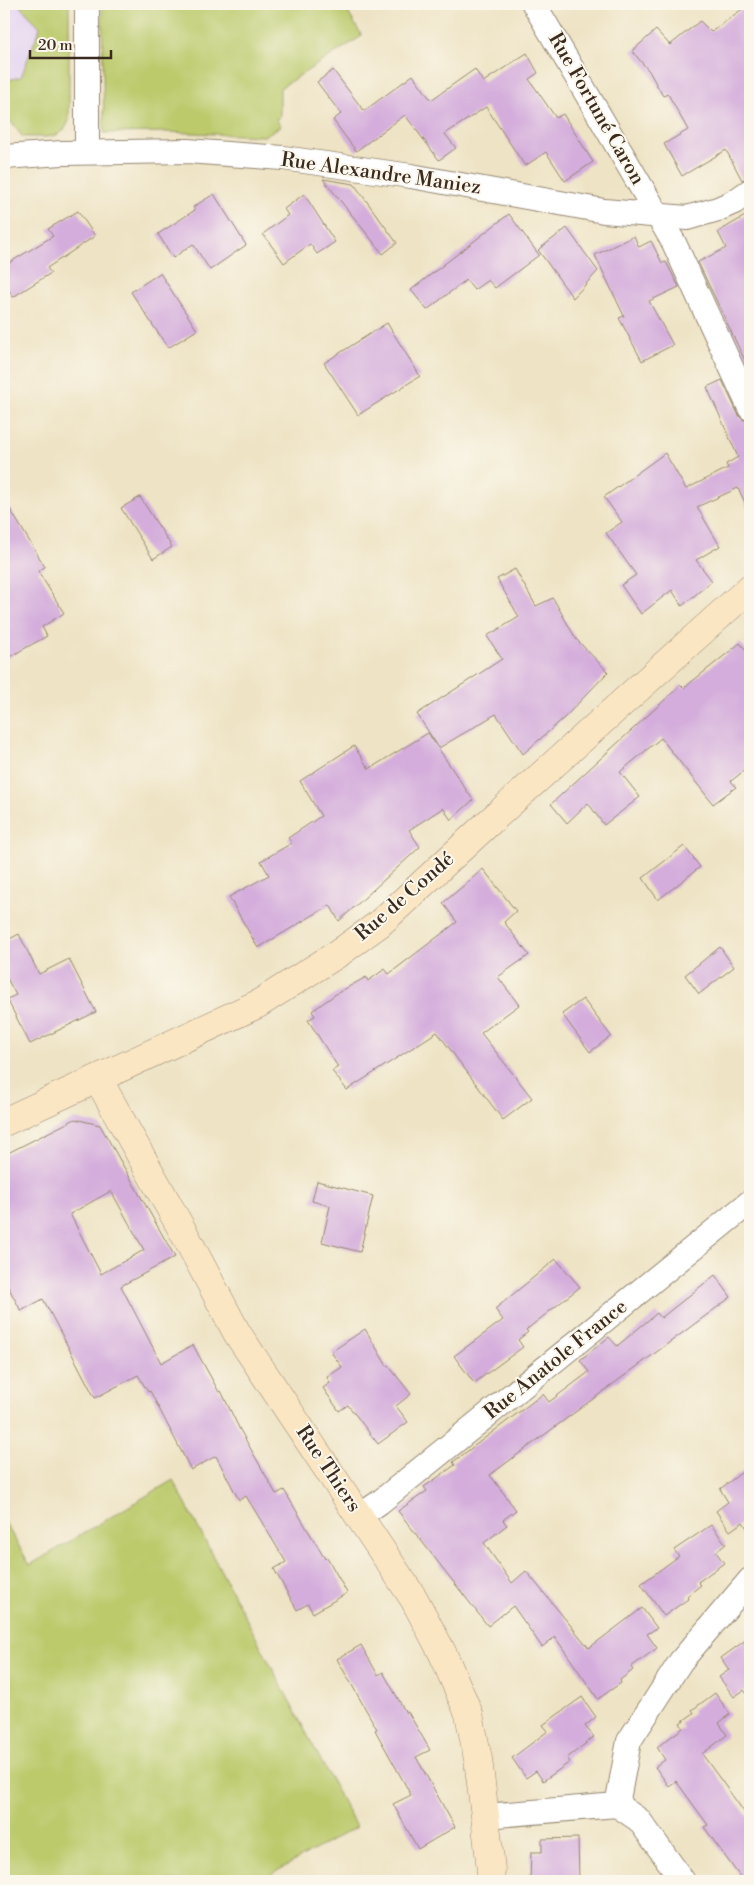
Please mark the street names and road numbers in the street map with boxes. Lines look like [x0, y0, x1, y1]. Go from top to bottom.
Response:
street label: Rue Fortuné Caron [542, 28, 650, 190]
street label: Rue Alexandre Maniez [279, 148, 483, 200]
street label: Rue de Condé [350, 847, 460, 947]
street label: Rue Anatole France [479, 1295, 633, 1425]
street label: Rue Thiers [290, 1421, 366, 1517]

